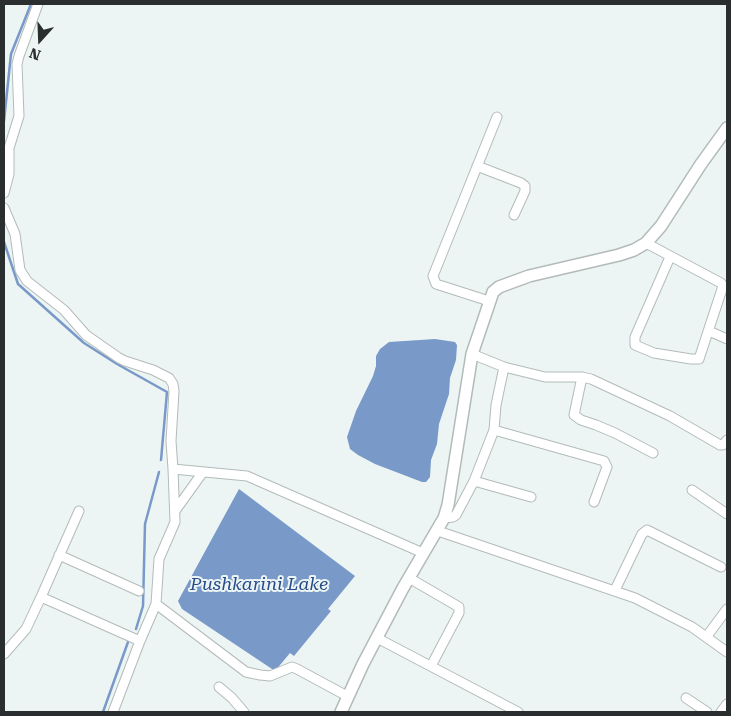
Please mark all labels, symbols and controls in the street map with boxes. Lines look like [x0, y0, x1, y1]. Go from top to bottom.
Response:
north arrow [15, 15, 65, 65]
text: N [27, 45, 43, 63]
water label: Pushkarini Lake [190, 574, 328, 596]

